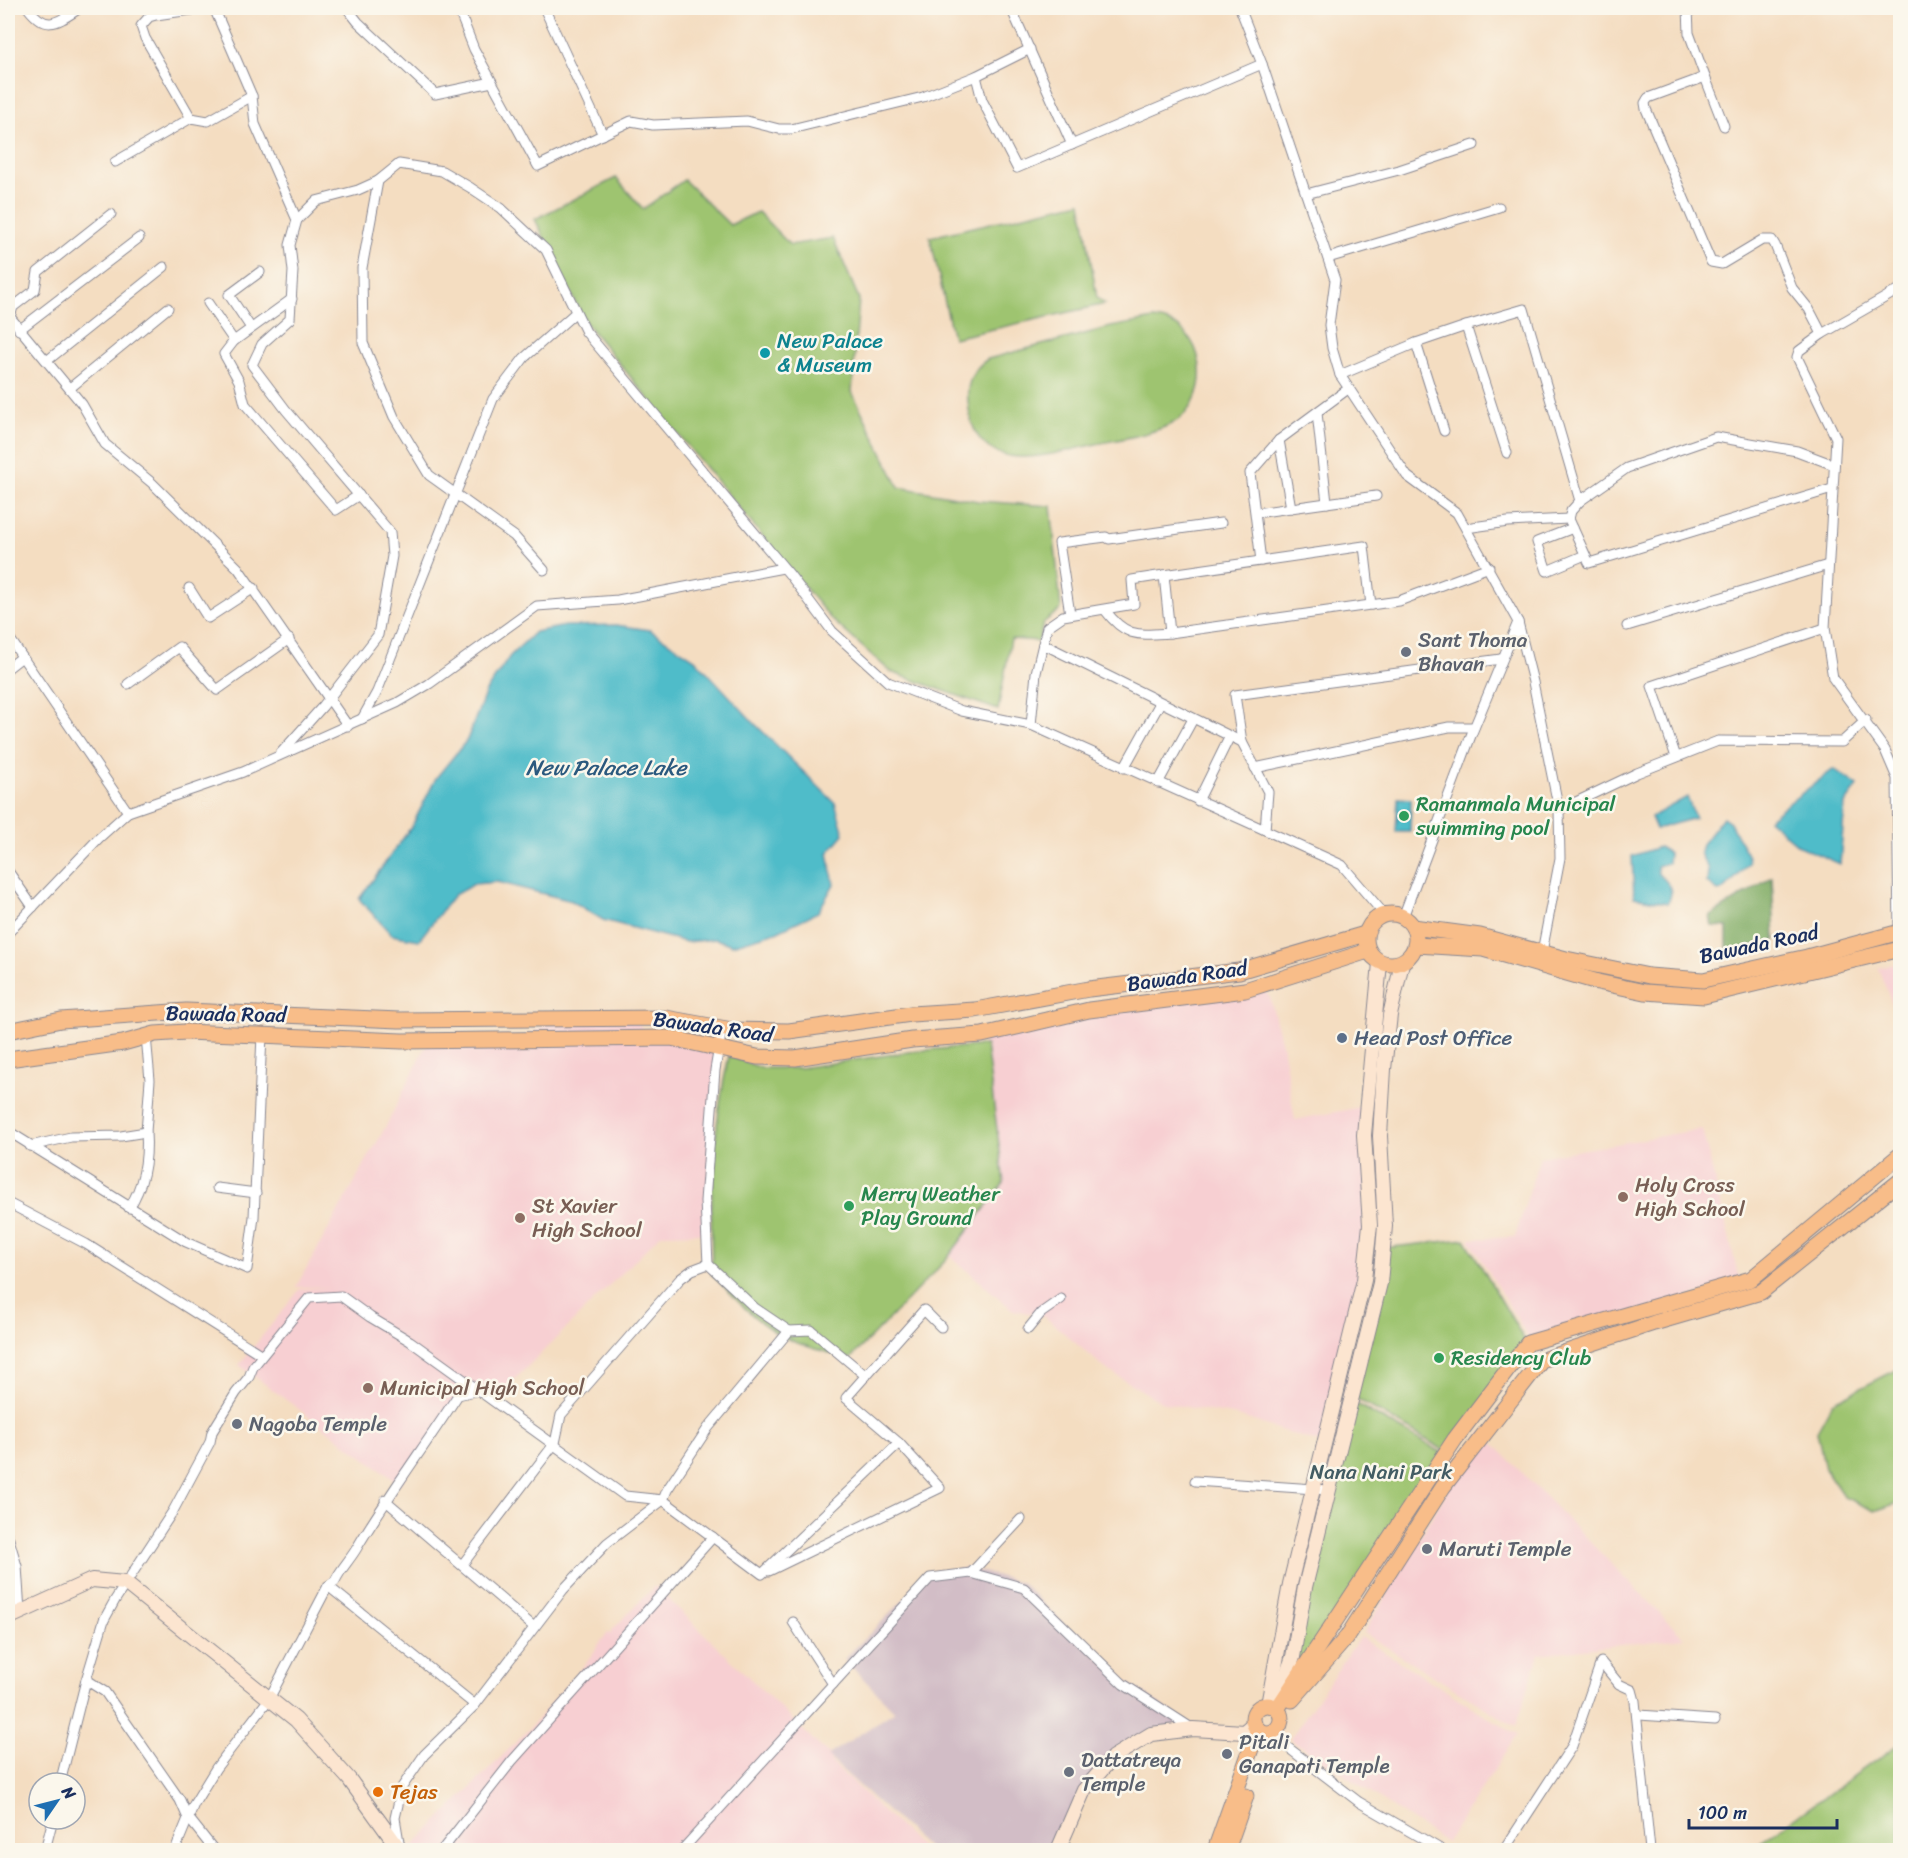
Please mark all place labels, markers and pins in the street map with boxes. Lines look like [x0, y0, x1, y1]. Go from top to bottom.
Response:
place label: New Palace & Museum [777, 322, 883, 384]
marker: New Palace & Museum [758, 346, 772, 360]
place label: Sant Thoma Bhavan [1418, 621, 1528, 683]
marker: Sant Thoma Bhavan [1399, 645, 1413, 659]
place label: Ramanmala Municipal swimming pool [1415, 785, 1616, 847]
marker: Ramanmala Municipal swimming pool [1397, 809, 1411, 823]
place label: Head Post Office [1354, 1019, 1513, 1057]
marker: Head Post Office [1335, 1031, 1349, 1045]
place label: Holy Cross High School [1635, 1166, 1746, 1228]
place label: Merry Weather Play Ground [861, 1175, 1001, 1237]
place label: St Xavier High School [532, 1187, 643, 1249]
marker: Holy Cross High School [1616, 1190, 1630, 1204]
marker: Merry Weather Play Ground [842, 1199, 856, 1213]
marker: St Xavier High School [513, 1211, 527, 1225]
place label: Residency Club [1451, 1339, 1592, 1377]
marker: Residency Club [1432, 1351, 1446, 1365]
place label: Municipal High School [380, 1369, 586, 1407]
marker: Municipal High School [361, 1381, 375, 1395]
place label: Nagoba Temple [249, 1405, 387, 1443]
marker: Nagoba Temple [230, 1417, 244, 1431]
place label: Maruti Temple [1439, 1530, 1572, 1568]
marker: Maruti Temple [1420, 1542, 1434, 1556]
place label: Pitali Ganapati Temple [1239, 1723, 1390, 1785]
place label: Dattatreya Temple [1081, 1741, 1182, 1803]
marker: Pitali Ganapati Temple [1220, 1747, 1234, 1761]
marker: Dattatreya Temple [1062, 1765, 1076, 1779]
place label: Tejas [390, 1773, 438, 1811]
marker: Tejas [371, 1785, 385, 1799]

